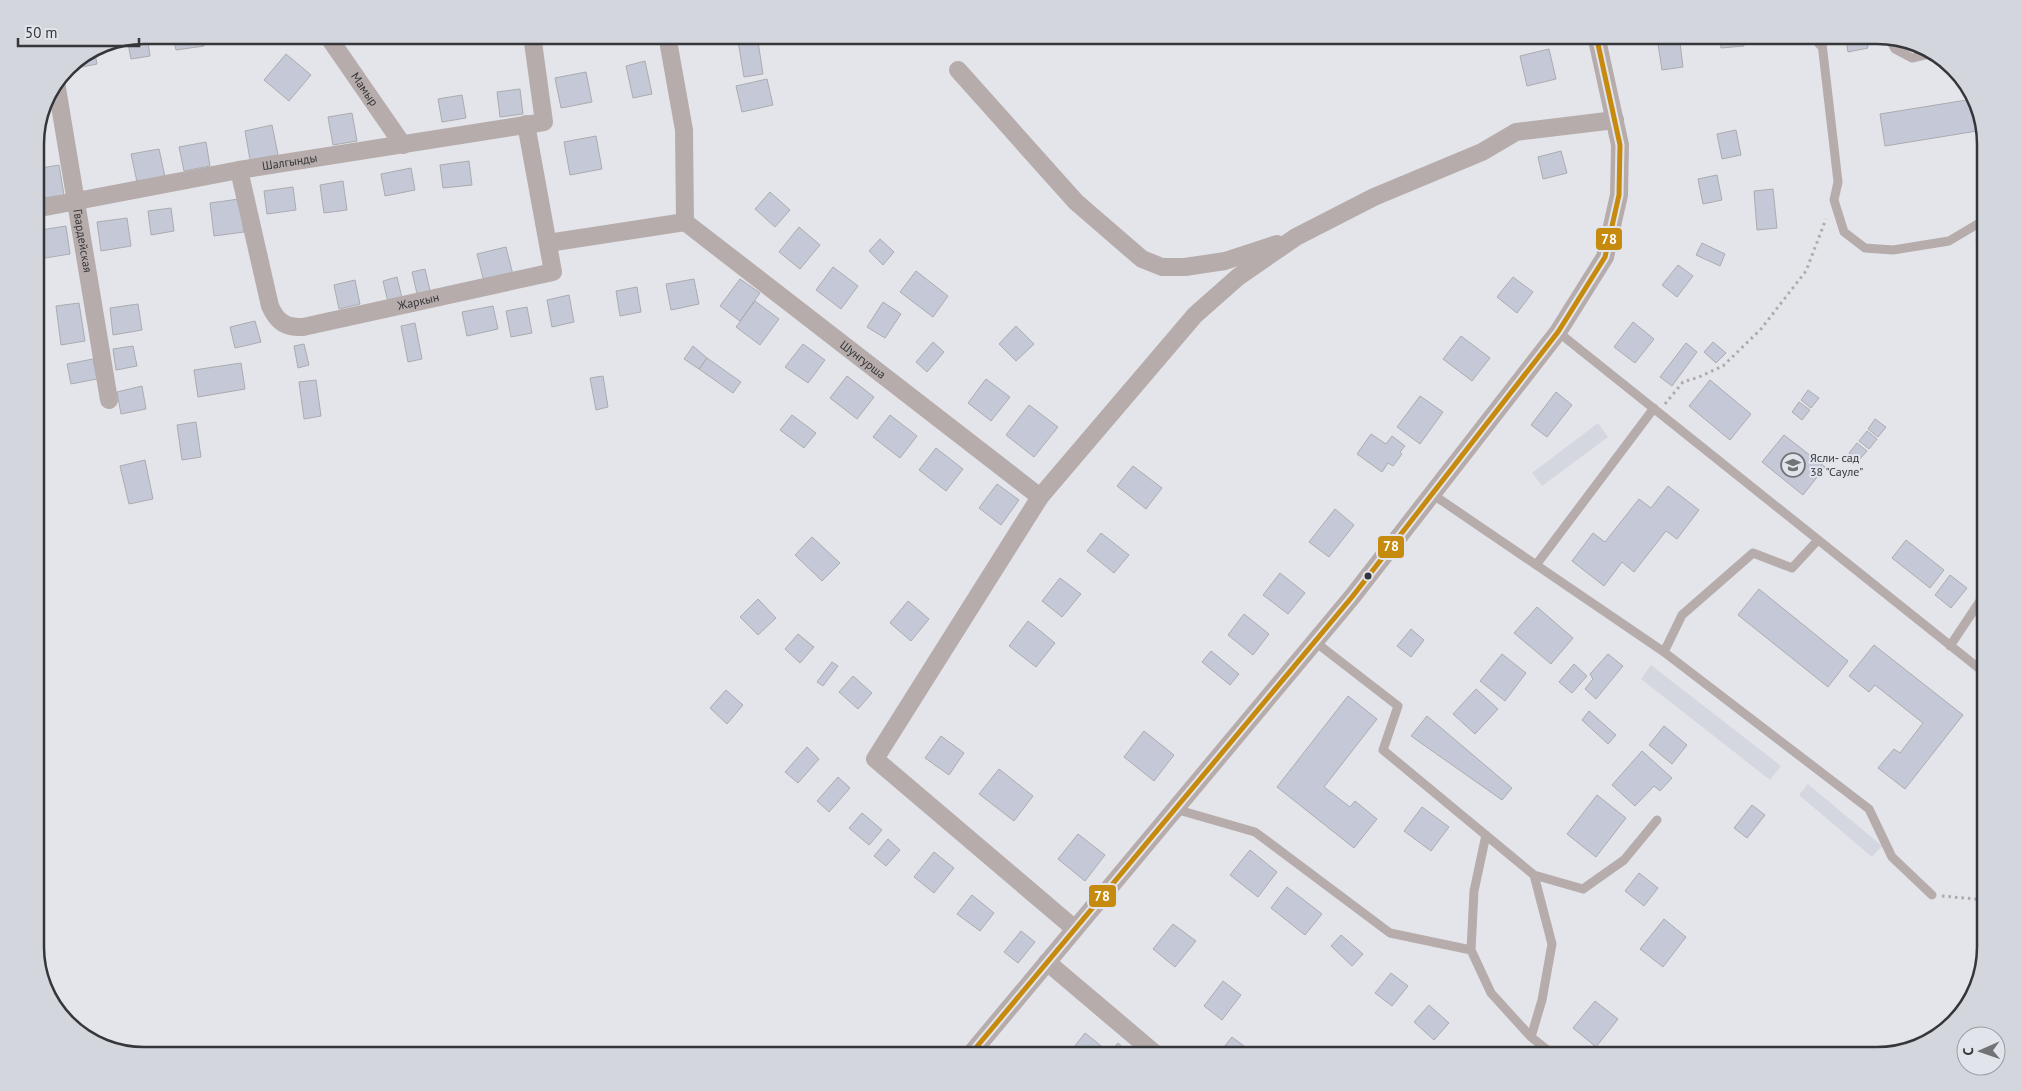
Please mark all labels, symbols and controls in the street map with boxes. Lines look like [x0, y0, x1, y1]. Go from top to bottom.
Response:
scale bar [18, 15, 139, 47]
text: 50 m [25, 23, 58, 42]
street label: Мамыр [348, 69, 382, 109]
street label: Шалгынды [261, 150, 318, 173]
street label: Гвардейская [70, 208, 96, 274]
line badge: 78 [1595, 227, 1623, 251]
text: 78 [1601, 230, 1617, 248]
street label: Жаркын [395, 289, 440, 313]
street label: Шунгурша [837, 337, 889, 382]
place label: Ясли- сад 38 "Сауле" [1810, 450, 1863, 479]
school or university icon: Ясли- сад 38 "Сауле" [1780, 452, 1806, 478]
line badge: 78 [1377, 535, 1405, 559]
text: 78 [1383, 537, 1399, 555]
unlabelled marker [1363, 571, 1373, 581]
line badge: 78 [1088, 884, 1117, 908]
text: 78 [1094, 887, 1110, 905]
north arrow [1956, 1026, 2006, 1076]
text: С [1959, 1047, 1977, 1056]

